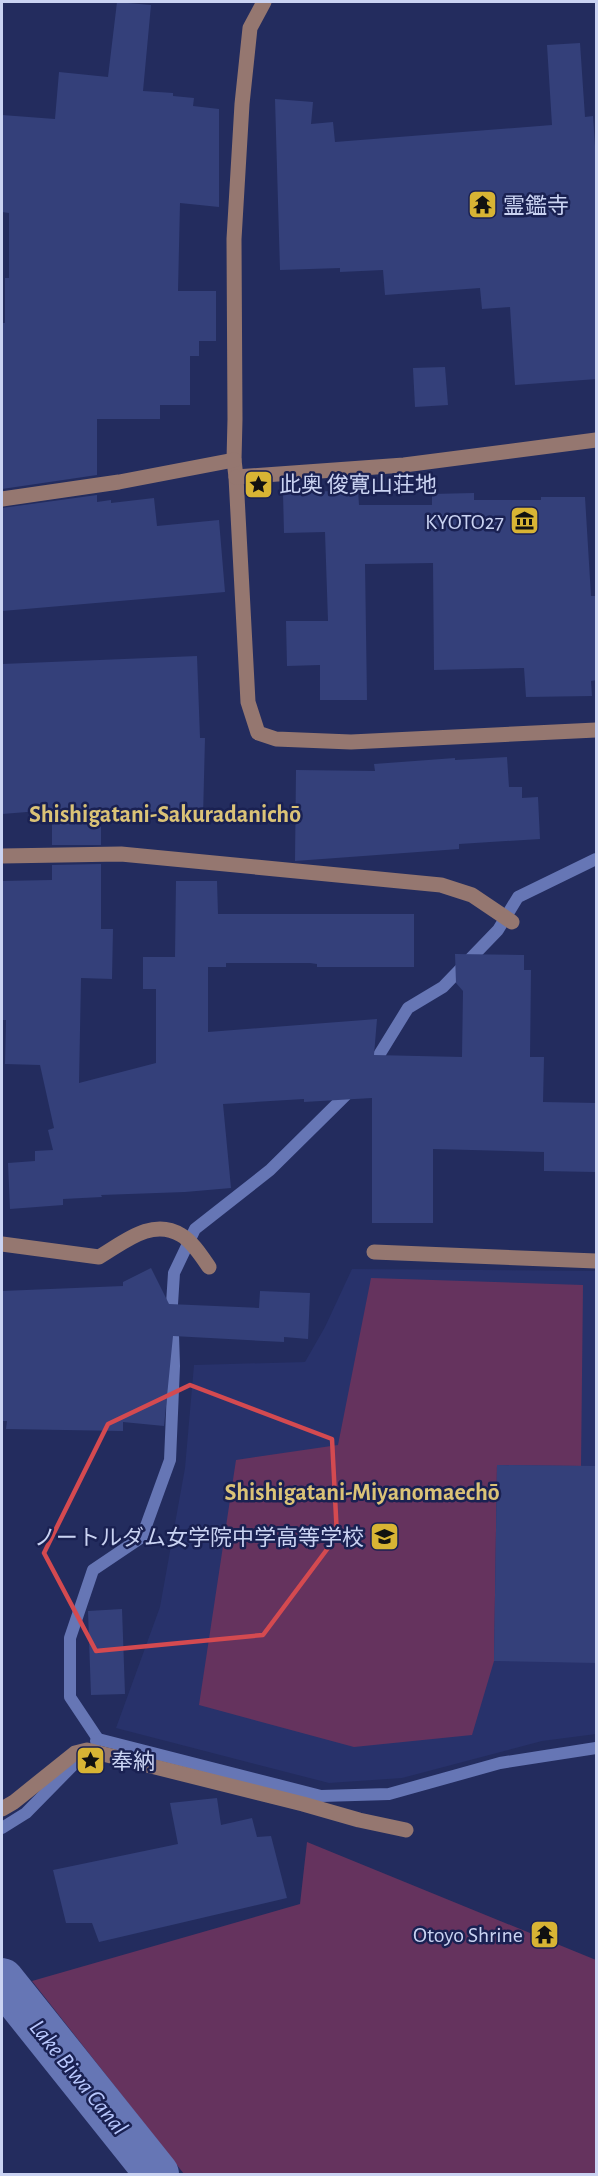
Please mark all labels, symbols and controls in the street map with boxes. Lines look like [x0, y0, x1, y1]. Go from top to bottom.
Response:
temple icon: 霊鑑寺 [466, 189, 498, 221]
place label: 霊鑑寺 [503, 194, 569, 217]
place icon: 此奥 俊寛山荘地 [242, 468, 274, 500]
place label: 此奥 俊寛山荘地 [279, 473, 437, 496]
museum icon: KYOTO27 [509, 505, 541, 537]
place label: KYOTO27 [425, 511, 504, 533]
district label: Shishigatani-Sakuradanichō [29, 803, 301, 827]
district label: Shishigatani-Miyanomaechō [224, 1481, 500, 1505]
school or university icon: ノートルダム女学院中学高等学校 [369, 1521, 401, 1553]
place label: ノートルダム女学院中学高等学校 [34, 1526, 364, 1549]
place icon: 奉納 [74, 1745, 106, 1777]
place label: 奉納 [111, 1750, 155, 1773]
temple icon: Otoyo Shrine [528, 1918, 560, 1950]
place label: Otoyo Shrine [413, 1924, 523, 1946]
water label: Lake Biwa Canal [25, 2015, 132, 2140]

